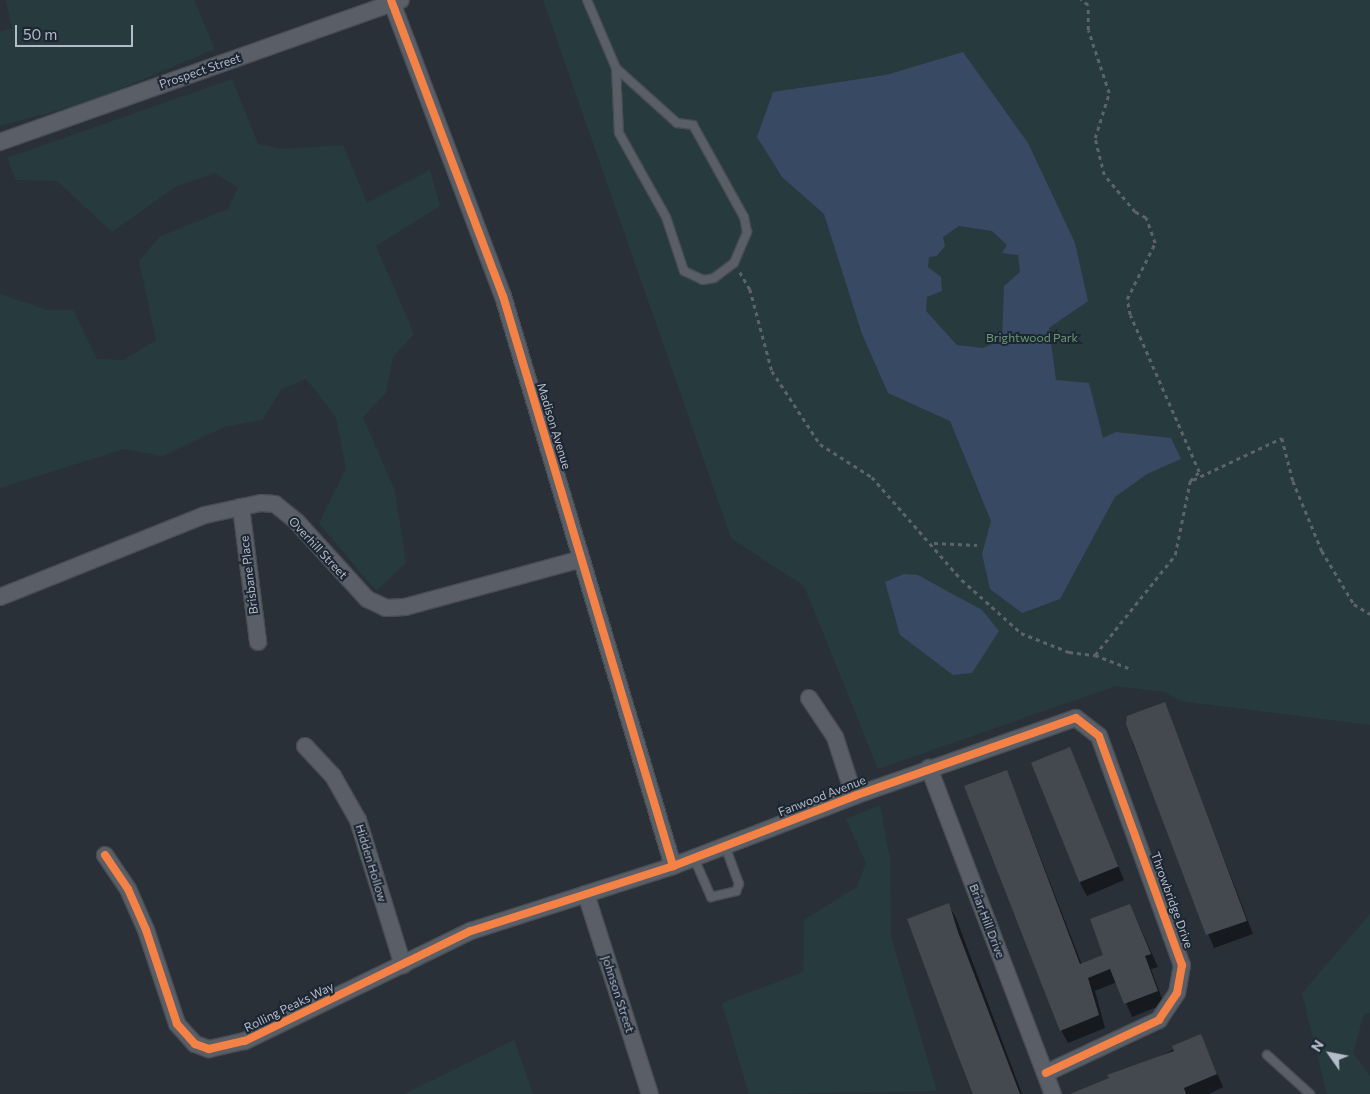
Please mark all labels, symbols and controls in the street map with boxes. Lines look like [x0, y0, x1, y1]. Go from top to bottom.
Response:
scale bar [18, 15, 135, 47]
text: 50 m [23, 25, 57, 43]
street label: Prospect Street [157, 50, 243, 92]
park label: Brightwood Park [986, 331, 1078, 345]
street label: Madison Avenue [534, 381, 574, 471]
street label: Overhill Street [286, 514, 350, 582]
street label: Brisbane Place [237, 535, 261, 615]
street label: Fanwood Avenue [776, 773, 868, 819]
street label: Hidden Hollow [352, 823, 390, 903]
street label: Throwbridge Drive [1148, 850, 1196, 950]
street label: Briar Hill Drive [966, 882, 1008, 960]
street label: Johnson Street [599, 954, 637, 1034]
street label: Rolling Peaks Way [242, 979, 336, 1035]
north arrow [1305, 1029, 1355, 1079]
text: N [1307, 1037, 1327, 1055]

